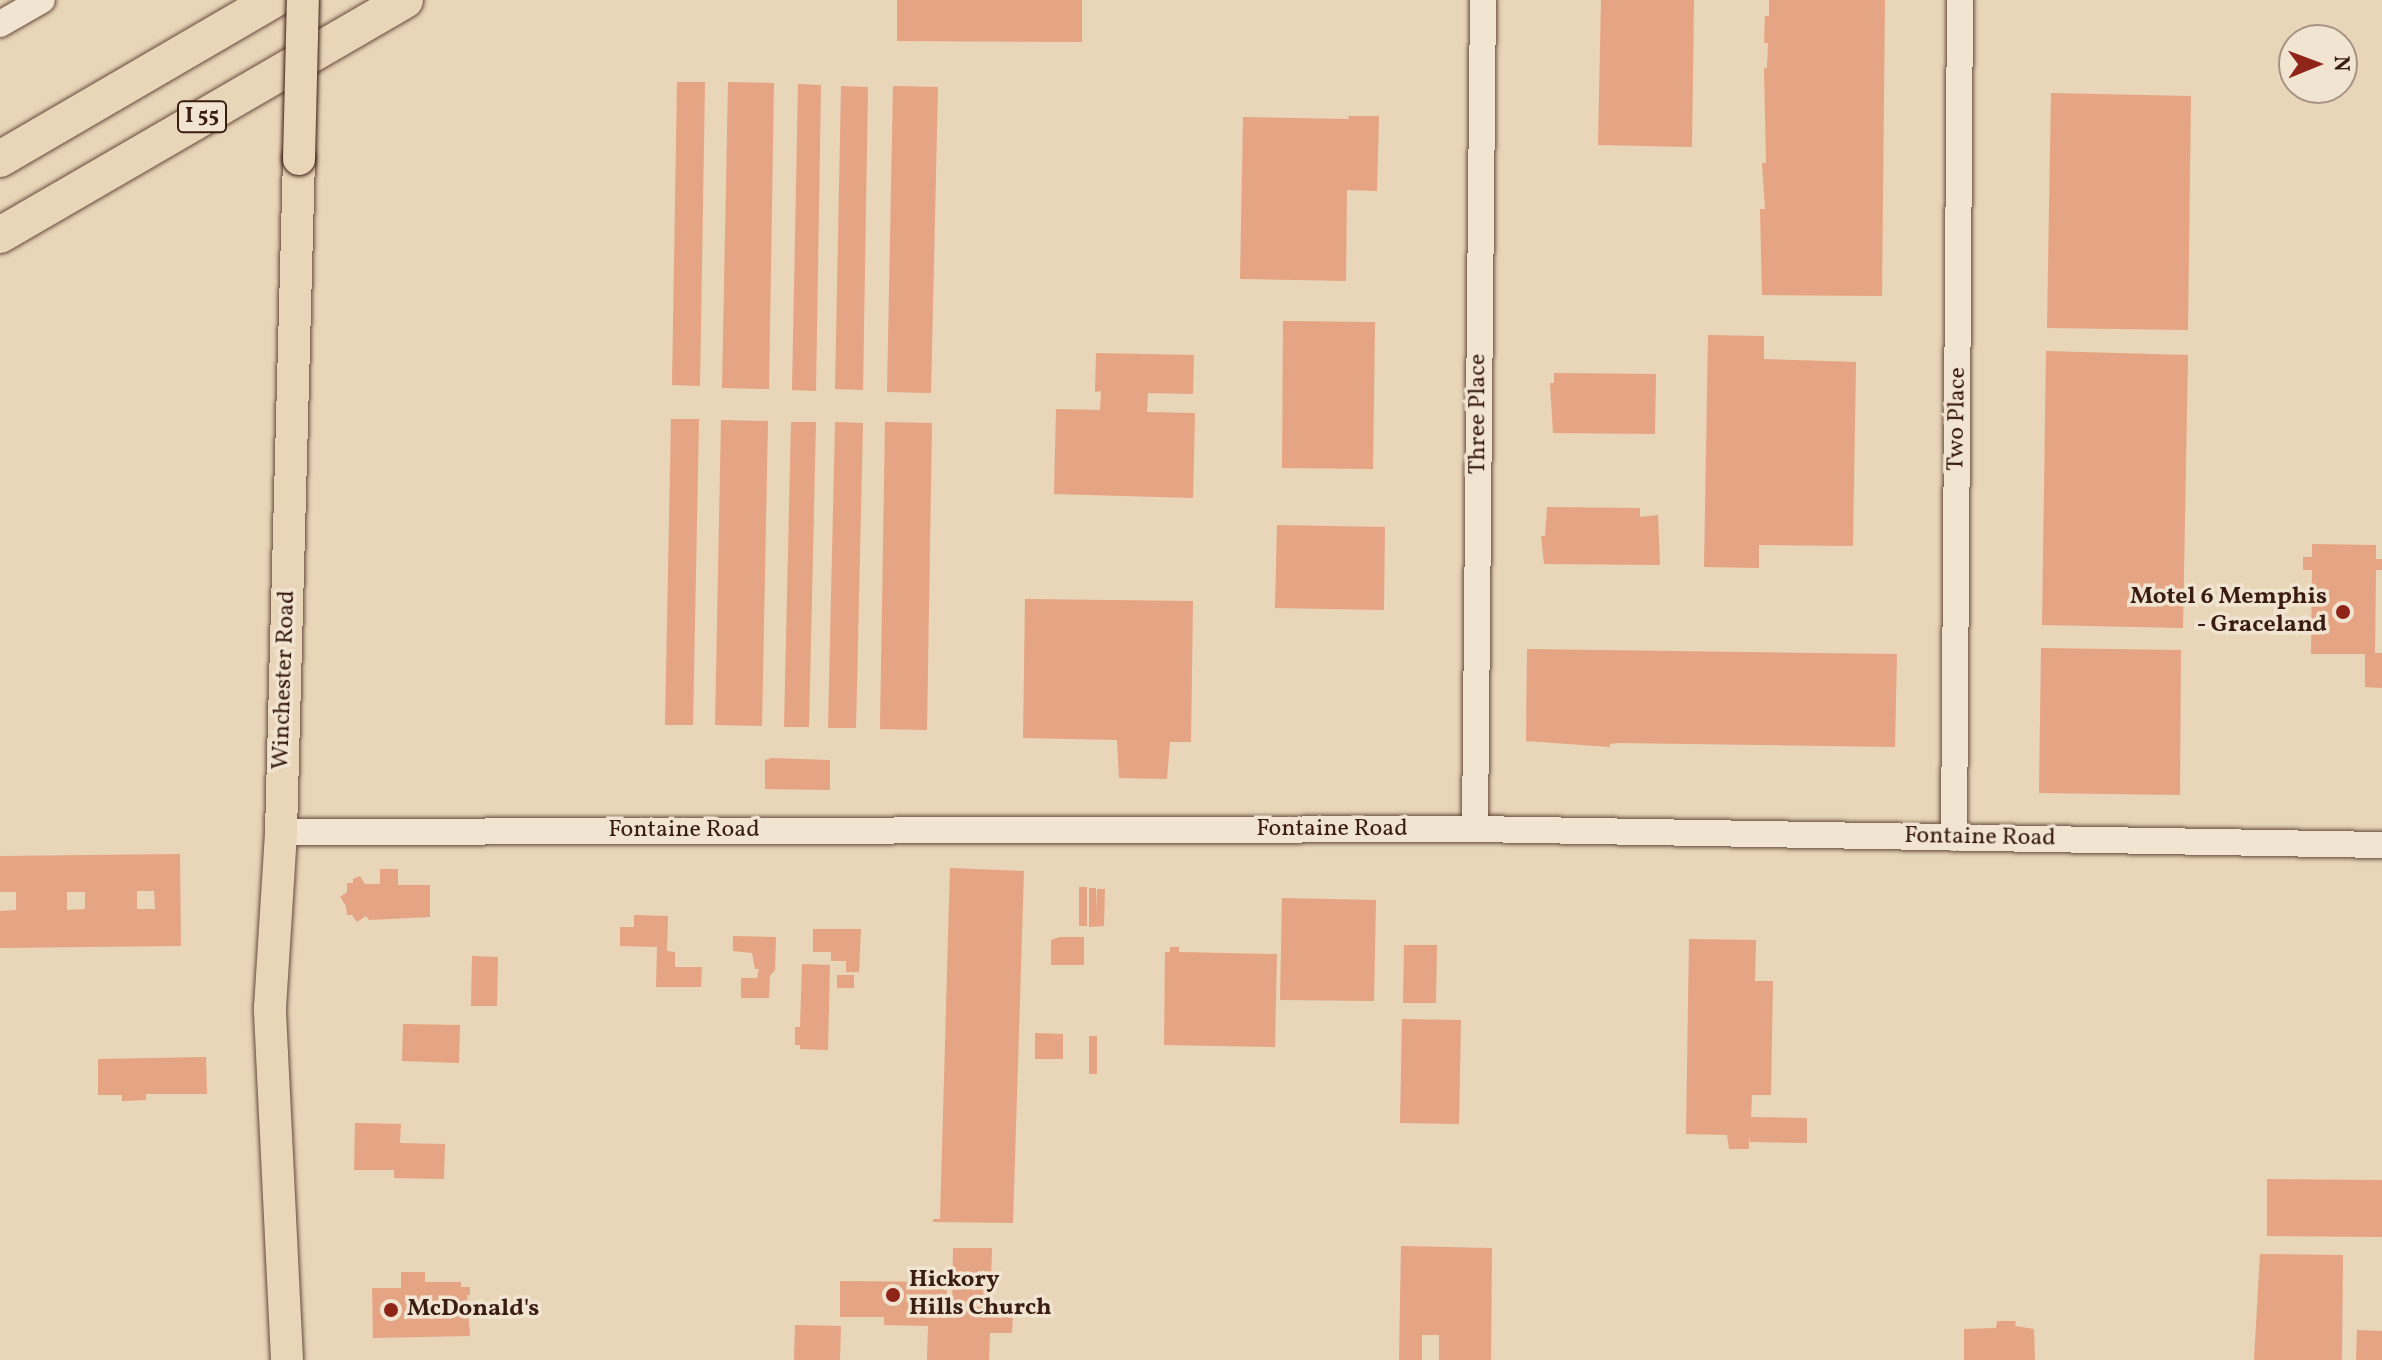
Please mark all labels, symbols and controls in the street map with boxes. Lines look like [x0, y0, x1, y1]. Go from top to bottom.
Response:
north arrow [2278, 24, 2358, 104]
text: N [2325, 55, 2356, 72]
road number: I 55 [176, 99, 228, 135]
street label: Three Place [1465, 354, 1493, 474]
street label: Two Place [1943, 367, 1973, 471]
place label: Motel 6 Memphis - Graceland [2130, 584, 2327, 640]
street label: Winchester Road [267, 590, 303, 770]
marker: Motel 6 Memphis - Graceland [2334, 603, 2352, 621]
street label: Fontaine Road [1256, 816, 1408, 844]
street label: Fontaine Road [608, 817, 760, 845]
street label: Fontaine Road [1904, 822, 2056, 854]
place label: Hickory Hills Church [909, 1267, 1052, 1323]
marker: Hickory Hills Church [884, 1286, 902, 1304]
place label: McDonald's [407, 1296, 539, 1324]
marker: McDonald's [382, 1301, 400, 1319]

